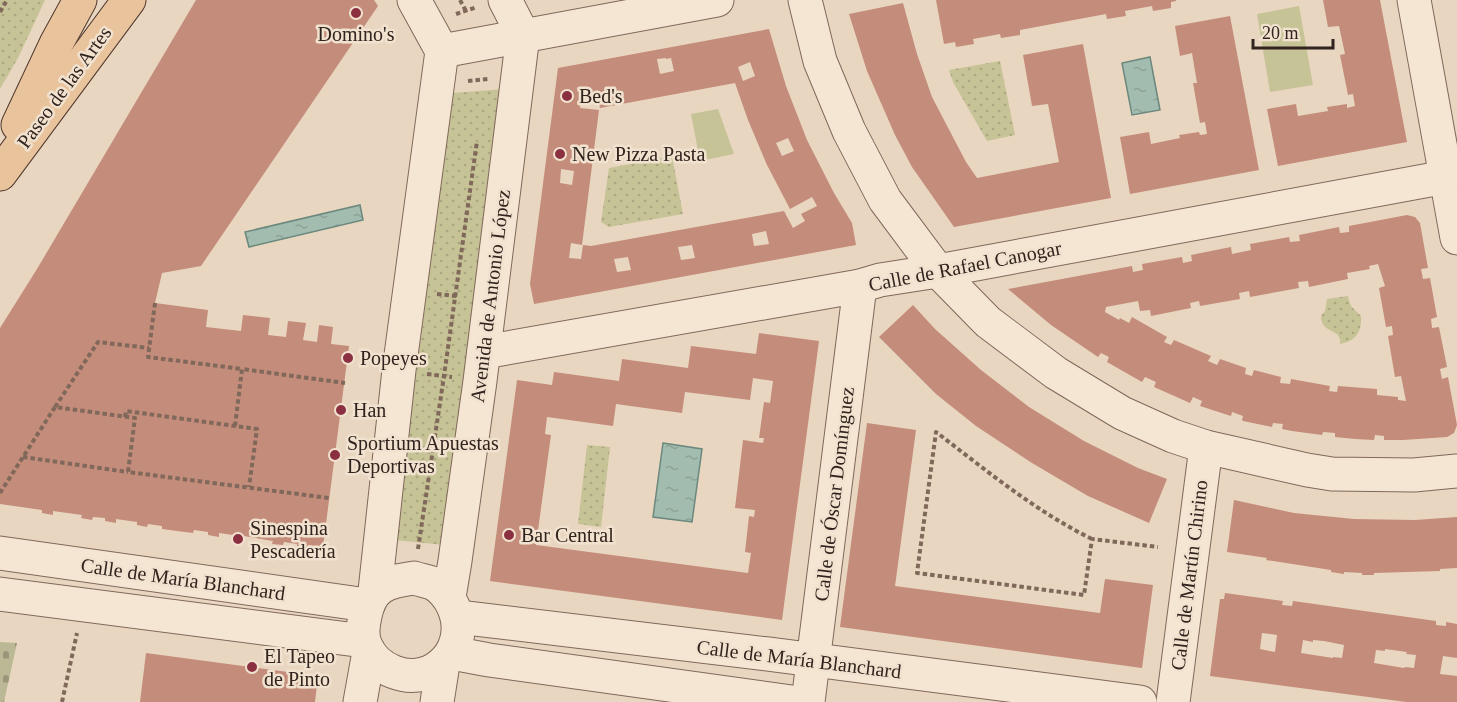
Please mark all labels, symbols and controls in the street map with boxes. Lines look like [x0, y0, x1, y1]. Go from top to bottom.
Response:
marker: Domino's [349, 6, 363, 20]
scale bar [1253, 12, 1332, 50]
street label: Paseo de las Artes [12, 22, 116, 152]
place label: Domino's [318, 23, 395, 45]
text: 20 m [1262, 23, 1299, 43]
place label: Bed's [579, 85, 623, 107]
marker: Bed's [560, 89, 574, 103]
place label: New Pizza Pasta [572, 143, 705, 165]
marker: New Pizza Pasta [553, 147, 567, 161]
street label: Avenida de Antonio López [466, 188, 515, 404]
street label: Calle de Rafael Canogar [867, 236, 1064, 296]
place label: Popeyes [360, 347, 427, 370]
marker: Popeyes [341, 351, 355, 365]
street label: Calle de Óscar Domínguez [809, 385, 859, 603]
place label: Han [353, 399, 386, 421]
marker: Han [334, 403, 348, 417]
place label: Sportium Apuestas Deportivas [347, 432, 499, 478]
marker: Sportium Apuestas Deportivas [328, 448, 342, 462]
street label: Calle de Martín Chirino [1166, 479, 1212, 671]
place label: Sinespina Pescadería [250, 517, 336, 562]
place label: Bar Central [521, 524, 614, 546]
marker: Bar Central [502, 528, 516, 542]
marker: Sinespina Pescadería [231, 532, 245, 546]
street label: Calle de María Blanchard [79, 554, 287, 604]
street label: Calle de María Blanchard [695, 636, 903, 682]
place label: El Tapeo de Pinto [264, 645, 335, 690]
marker: El Tapeo de Pinto [245, 660, 259, 674]

